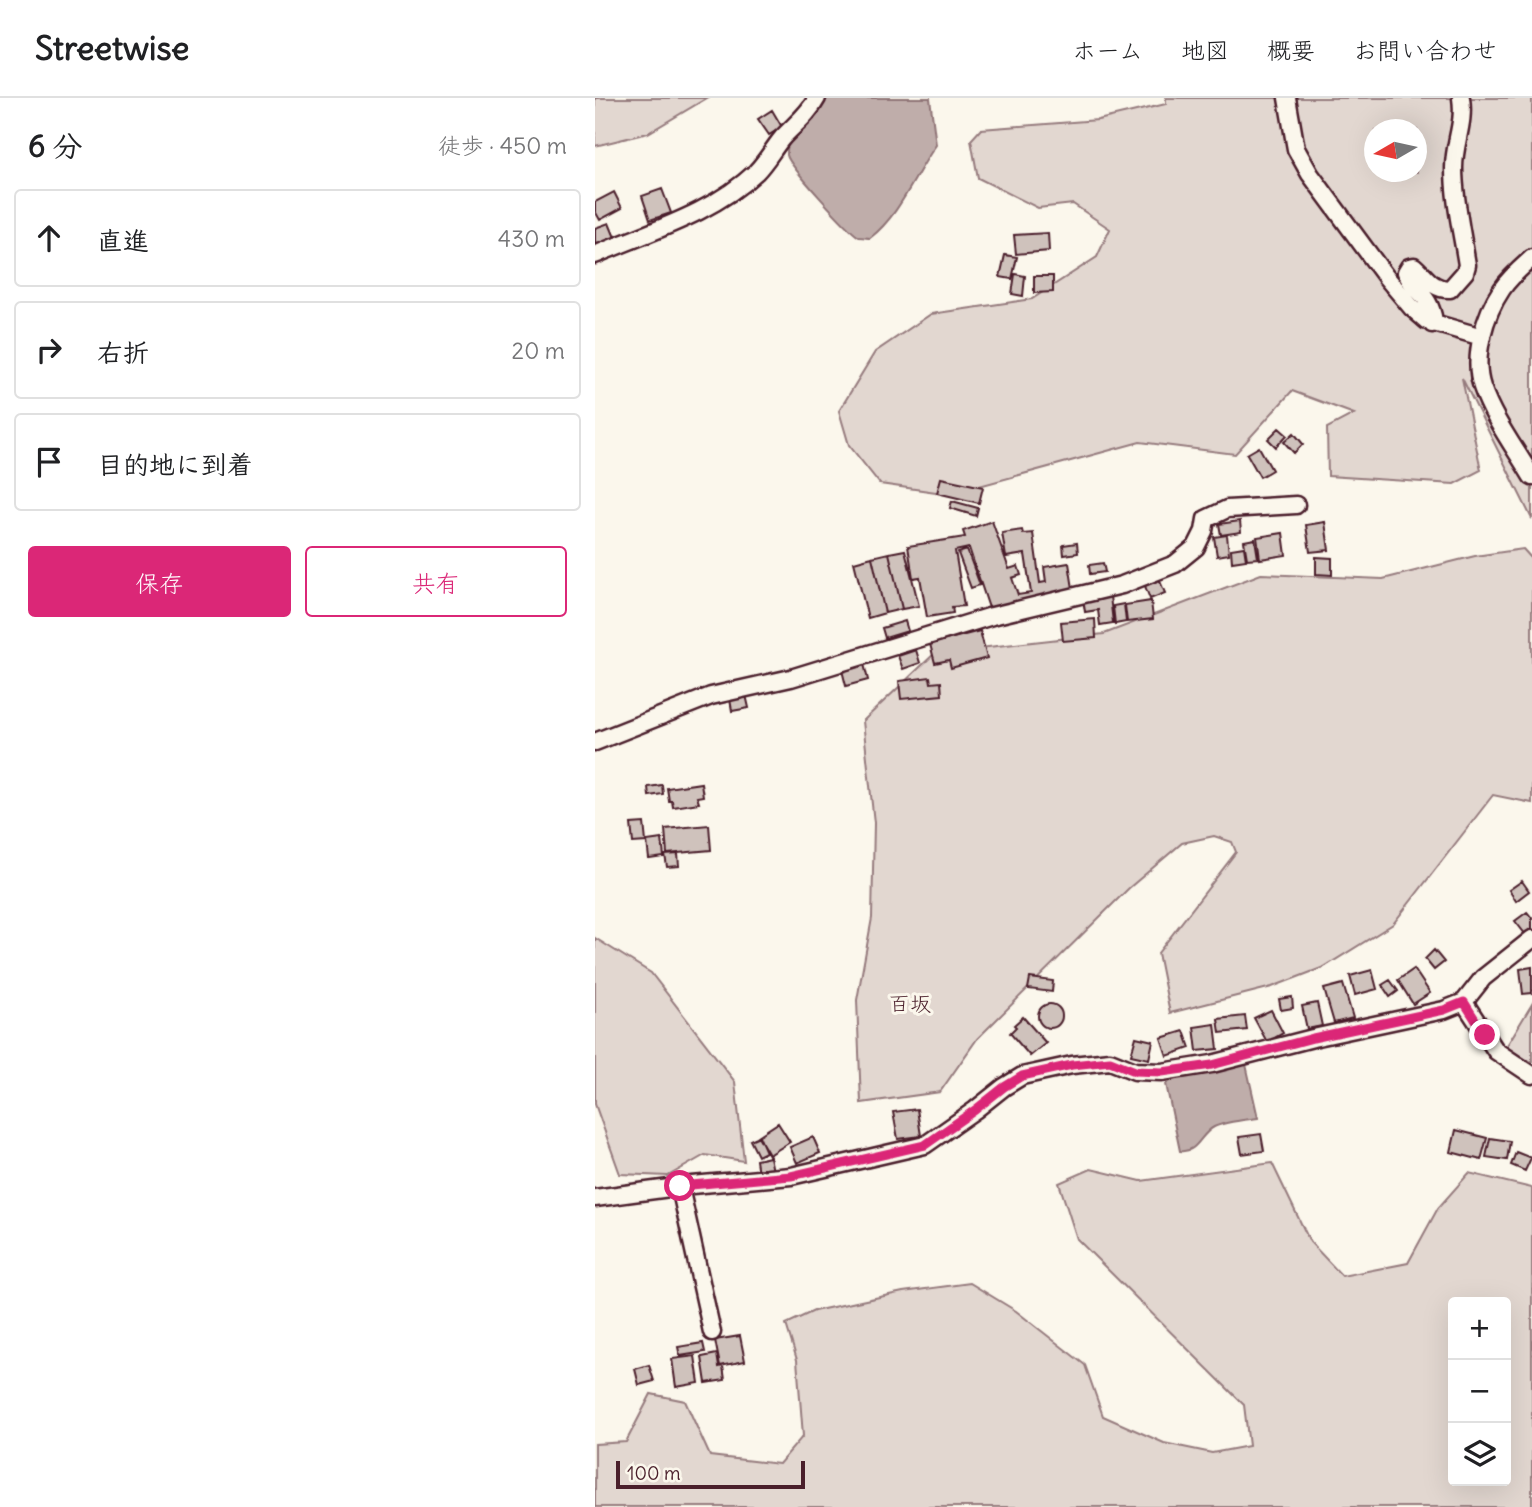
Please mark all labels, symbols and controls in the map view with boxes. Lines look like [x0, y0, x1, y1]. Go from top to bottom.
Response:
text: Streetwise [35, 27, 189, 69]
text: ホーム [1072, 35, 1143, 65]
text: 地図 [1181, 35, 1229, 65]
text: 概要 [1267, 35, 1315, 65]
text: お問い合わせ [1353, 35, 1497, 65]
north arrow [1364, 119, 1427, 182]
text: 6 分 [28, 127, 82, 165]
text: 徒歩 · 450 m [438, 131, 567, 160]
icon: ahead [30, 219, 68, 257]
text: 直進 [97, 224, 149, 257]
text: 430 m [498, 224, 565, 253]
icon: right [30, 331, 68, 369]
text: 右折 [97, 336, 149, 369]
text: 20 m [512, 336, 565, 365]
icon: arrive [30, 443, 68, 481]
text: 目的地に到着 [97, 448, 253, 481]
button: 保存 [28, 546, 291, 617]
button: 共有 [305, 546, 567, 617]
district label: 百坂 [889, 990, 931, 1017]
route end [1469, 1019, 1500, 1050]
route start [664, 1170, 695, 1201]
map controls [1448, 1297, 1511, 1486]
button: + [1448, 1297, 1511, 1360]
button: − [1448, 1360, 1511, 1423]
button: layers [1448, 1423, 1511, 1486]
scale bar [616, 1458, 805, 1490]
text: 100 m [627, 1461, 681, 1485]

